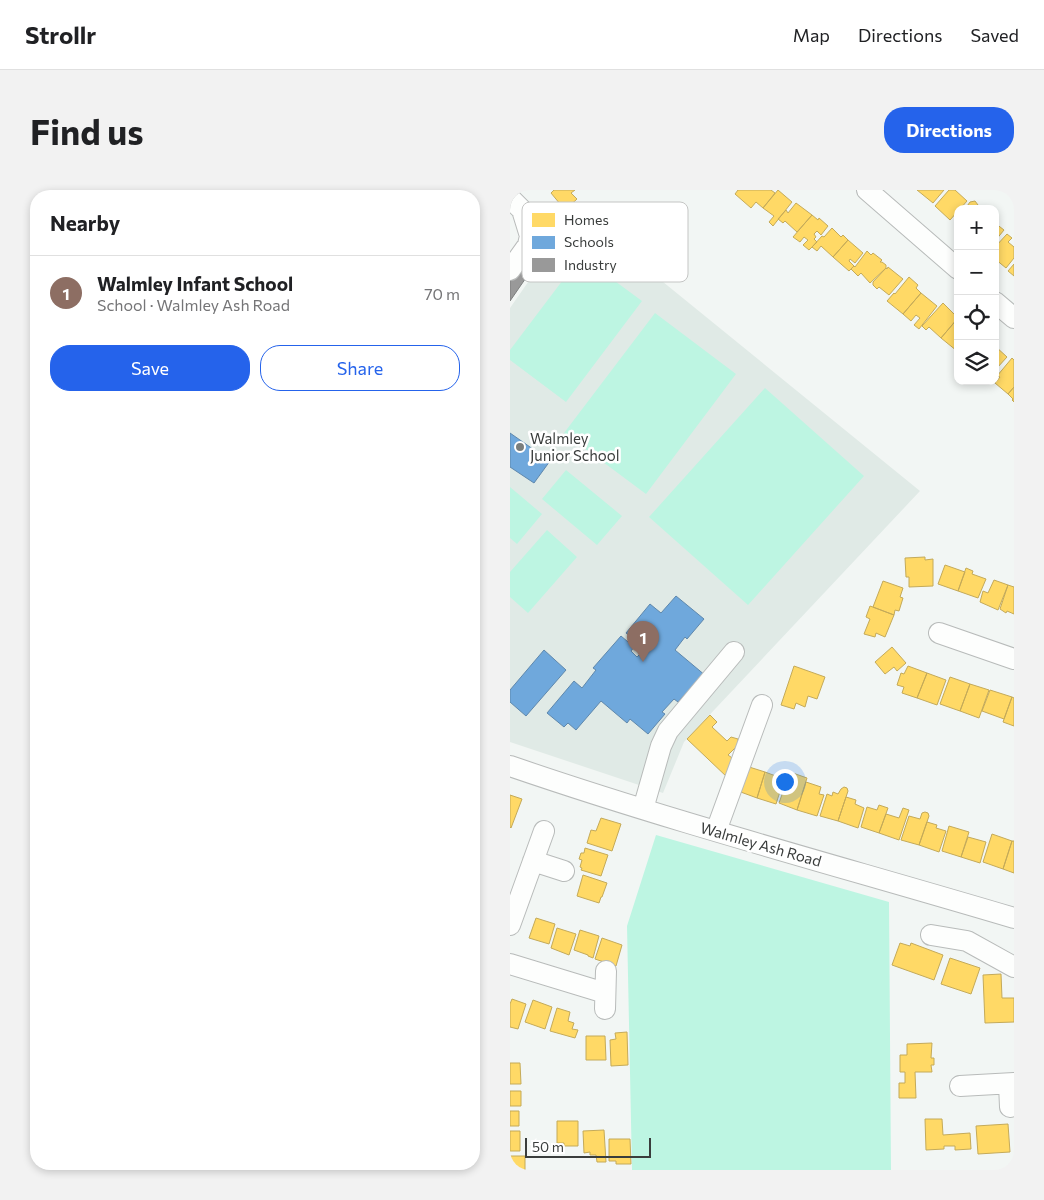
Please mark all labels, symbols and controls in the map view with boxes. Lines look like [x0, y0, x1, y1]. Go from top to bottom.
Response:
text: Strollr [25, 20, 96, 49]
text: Map [793, 24, 830, 46]
text: Directions [858, 24, 942, 46]
text: Saved [970, 24, 1019, 46]
button: Directions [884, 107, 1014, 153]
text: Find us [30, 109, 144, 152]
legend [522, 202, 688, 282]
map controls [954, 205, 999, 385]
button: + [954, 205, 999, 250]
text: Nearby [50, 210, 120, 235]
text: Homes [564, 211, 609, 228]
text: Schools [564, 233, 614, 250]
button: − [954, 250, 999, 295]
text: Industry [564, 256, 617, 273]
text: Walmley Infant School [97, 272, 293, 295]
text: 1 [62, 284, 70, 303]
text: 70 m [424, 284, 460, 303]
text: School · Walmley Ash Road [97, 295, 290, 314]
button: locate [954, 295, 999, 340]
button: layers [954, 340, 999, 385]
button: Save [50, 345, 250, 391]
button: Share [260, 345, 460, 391]
place label: Walmley Junior School [530, 429, 620, 464]
marker: Walmley Junior School [514, 441, 526, 453]
pin: 1 [627, 621, 659, 662]
your location [772, 769, 798, 795]
street label: Walmley Ash Road [698, 818, 824, 870]
scale bar [525, 1135, 651, 1158]
text: 50 m [532, 1138, 564, 1155]

